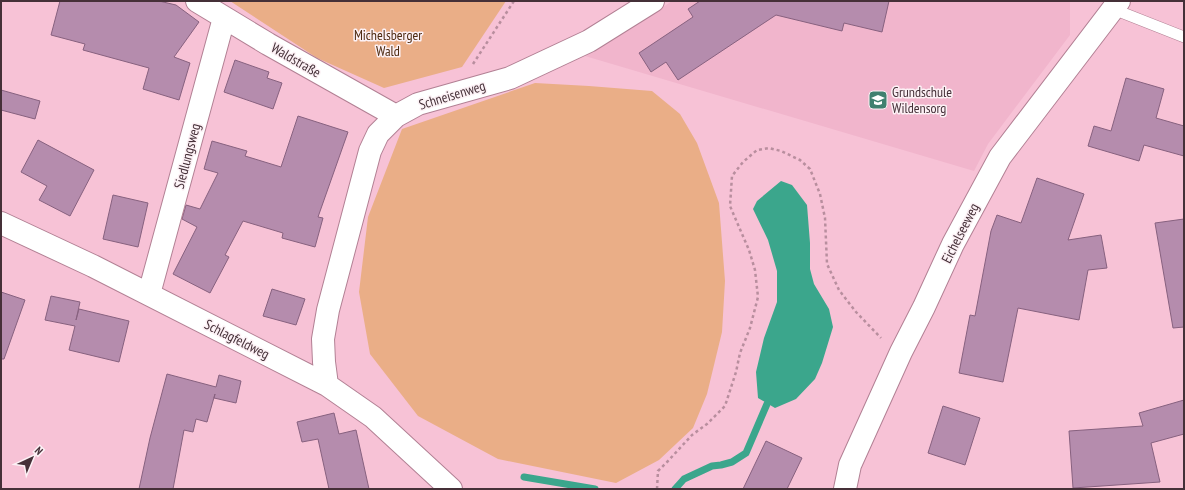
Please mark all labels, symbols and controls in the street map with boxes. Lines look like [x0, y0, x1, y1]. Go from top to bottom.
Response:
park label: Michelsberger Wald [354, 26, 422, 60]
street label: Waldstraße [268, 39, 324, 82]
street label: Schneisenweg [417, 76, 487, 114]
place label: Grundschule Wildensorg [892, 83, 952, 117]
school or university icon: Grundschule Wildensorg [867, 89, 889, 111]
street label: Siedlungsweg [170, 121, 204, 191]
street label: Eichelseeweg [937, 200, 983, 266]
street label: Schlagfeldweg [202, 315, 272, 363]
north arrow [12, 438, 52, 478]
text: N [32, 444, 46, 458]

